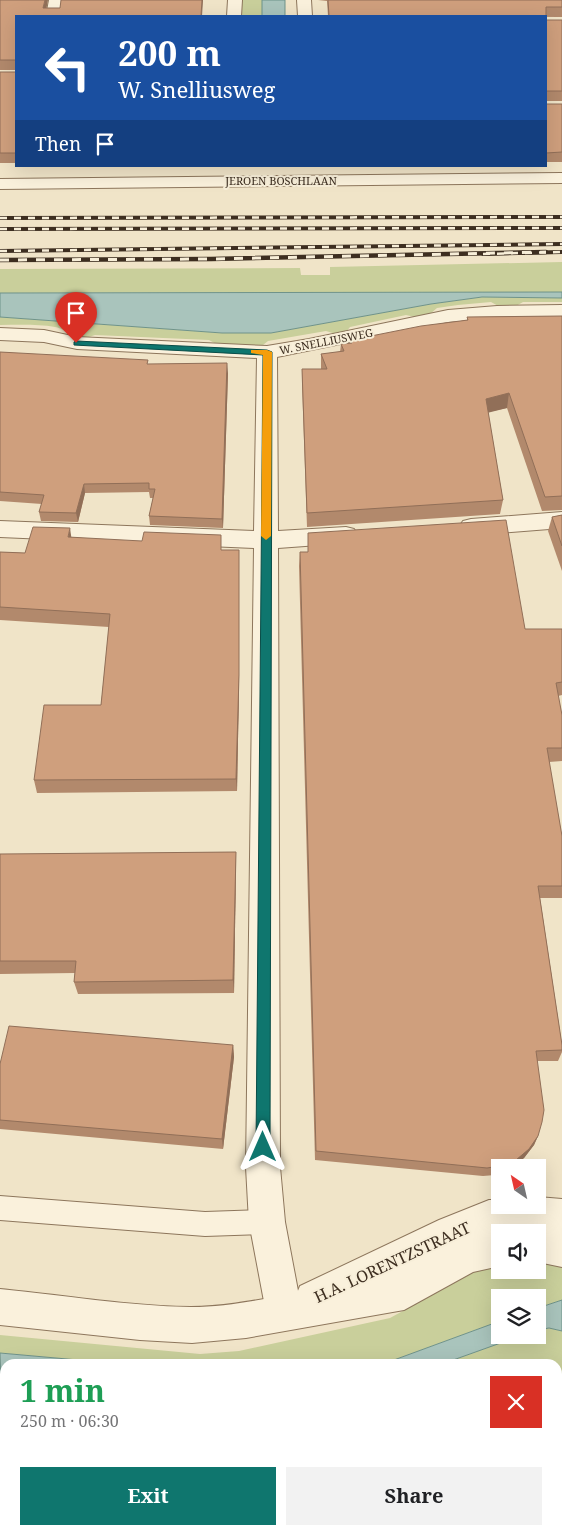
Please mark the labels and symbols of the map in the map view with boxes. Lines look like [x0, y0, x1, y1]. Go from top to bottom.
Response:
street label: JEROEN BOSCHLAAN [224, 173, 337, 188]
pin [55, 292, 97, 343]
street label: W. SNELLIUSWEG [278, 325, 374, 357]
position arrow [236, 1120, 288, 1172]
north arrow [491, 1159, 546, 1214]
street label: H.A. LORENTZSTRAAT [310, 1216, 474, 1308]

